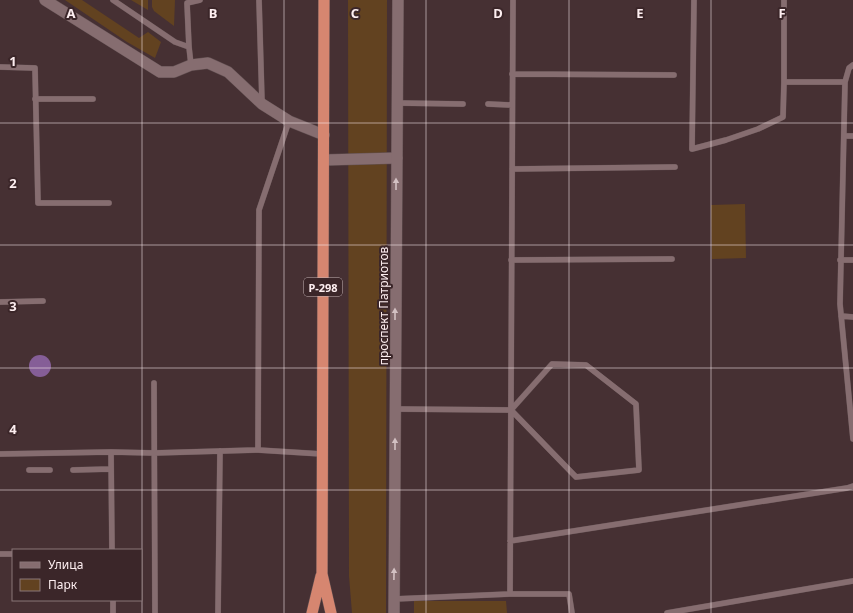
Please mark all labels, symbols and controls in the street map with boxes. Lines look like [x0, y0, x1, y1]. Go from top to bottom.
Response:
text: A [67, 4, 76, 22]
text: B [209, 4, 217, 22]
text: C [351, 4, 359, 22]
text: D [493, 4, 503, 22]
text: E [636, 4, 644, 22]
text: F [778, 4, 786, 22]
text: 1 [9, 52, 17, 70]
text: 2 [9, 174, 17, 192]
one-way arrow [393, 178, 400, 190]
street label: проспект Патриотов [375, 246, 392, 365]
road number: Р-298 [304, 278, 342, 296]
text: 3 [9, 297, 17, 315]
one-way arrow [392, 307, 398, 320]
text: 4 [9, 420, 17, 438]
one-way arrow [392, 437, 398, 450]
legend [12, 549, 142, 601]
text: Улица [48, 556, 83, 573]
one-way arrow [391, 567, 397, 580]
text: Парк [48, 576, 78, 593]

